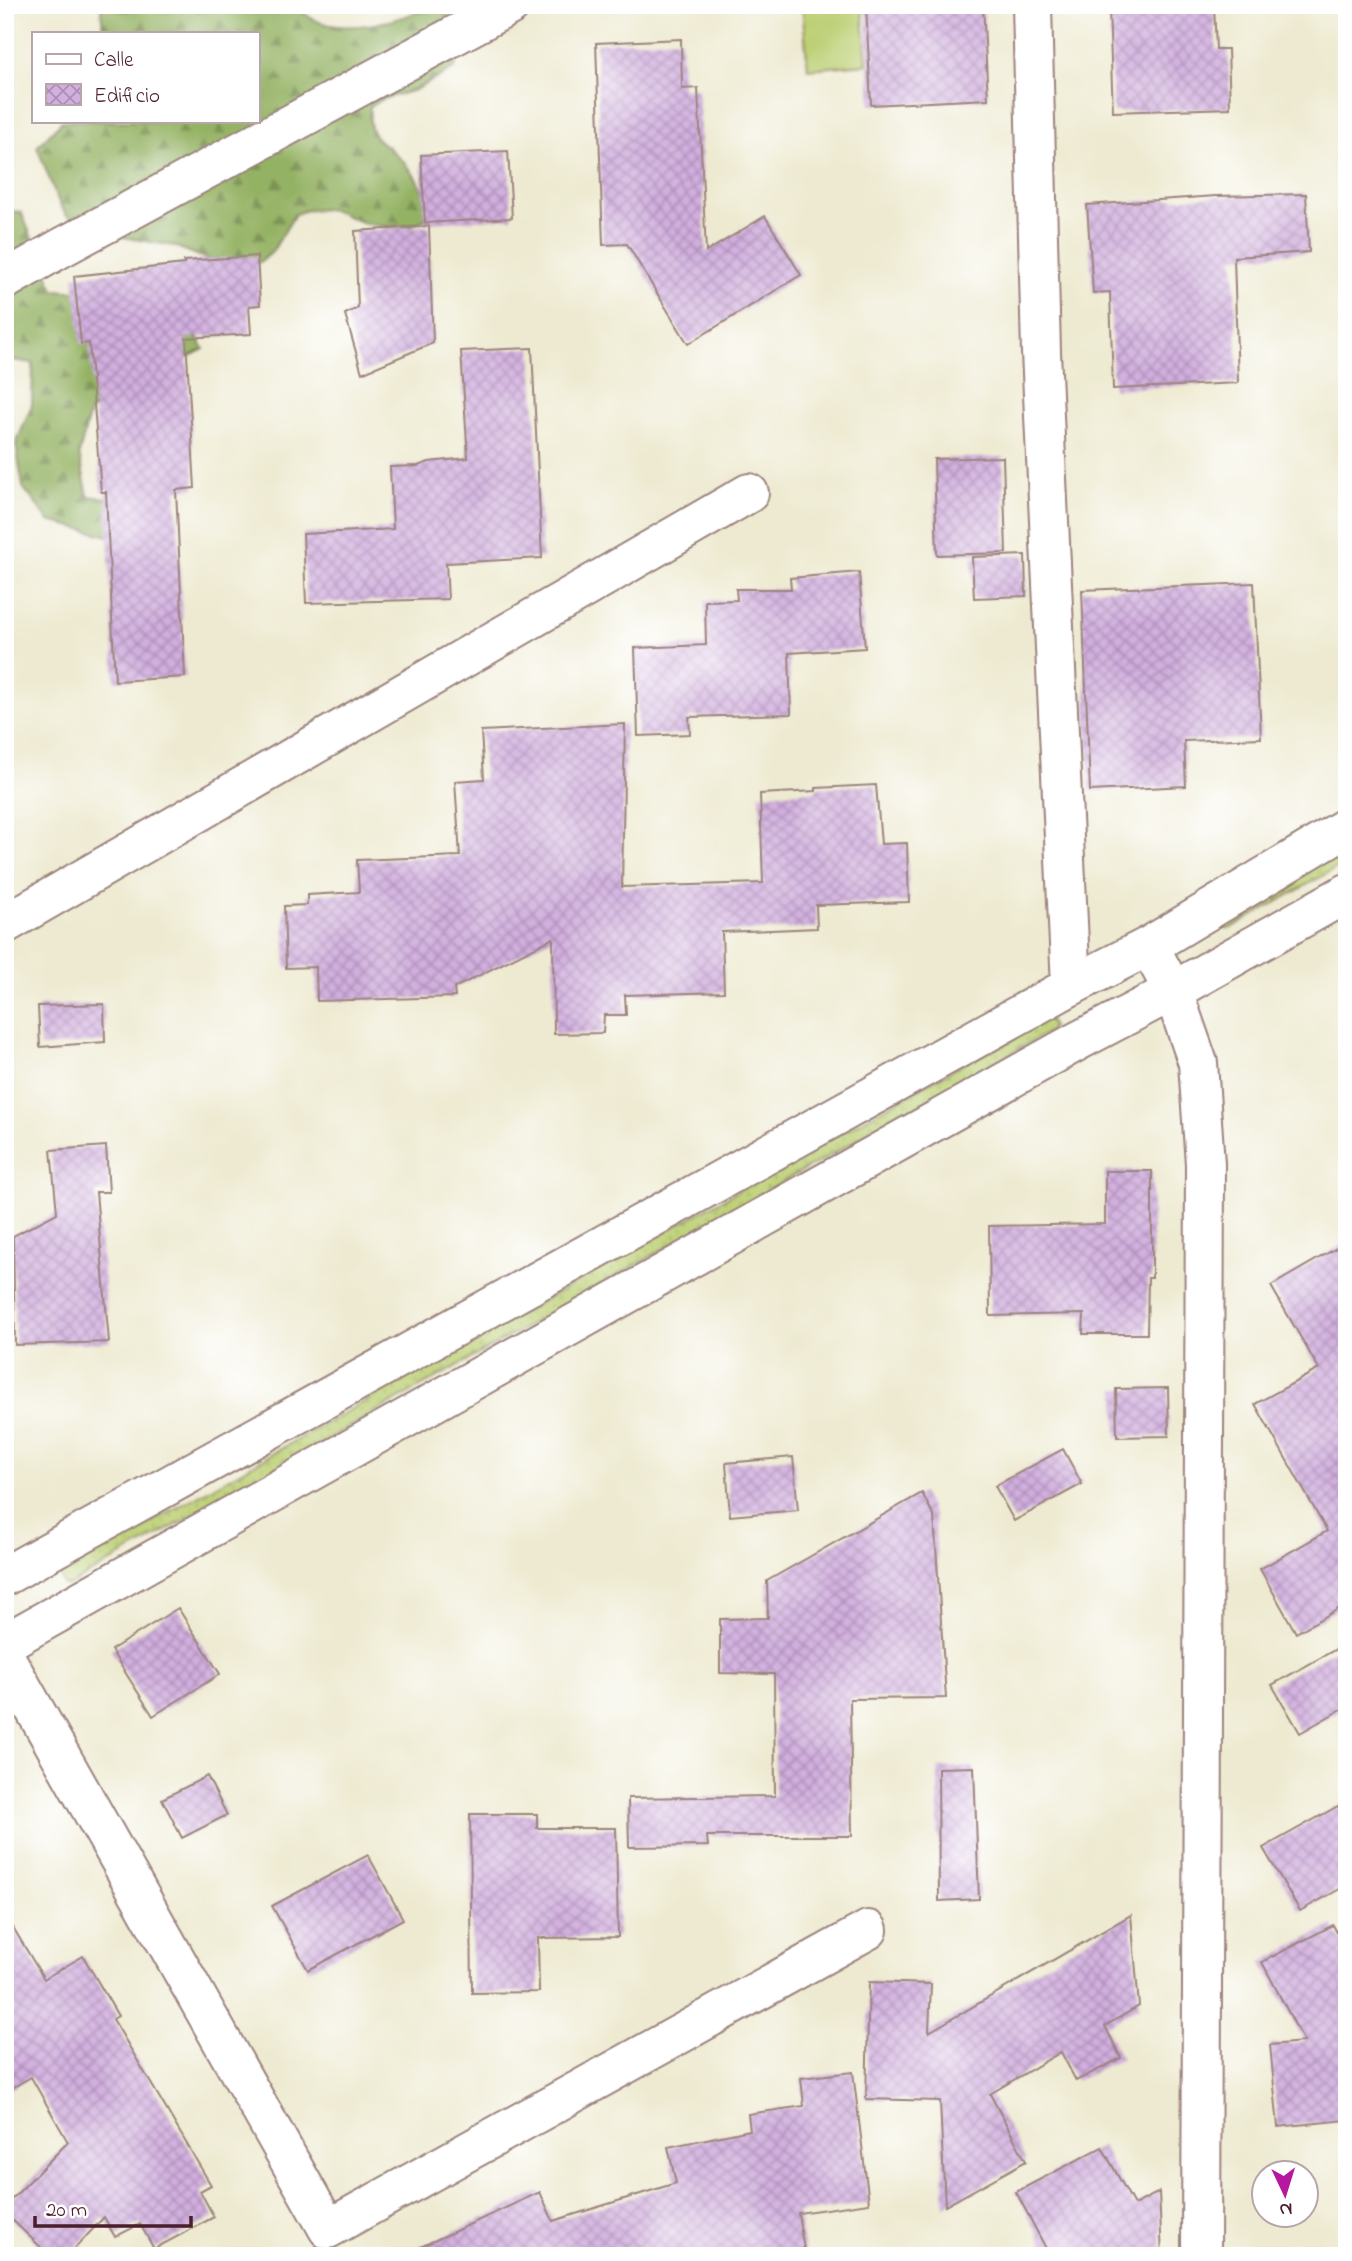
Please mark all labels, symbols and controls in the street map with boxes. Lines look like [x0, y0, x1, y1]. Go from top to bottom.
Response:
legend [32, 32, 259, 122]
text: Calle [94, 46, 134, 76]
text: Edificio [94, 82, 160, 112]
north arrow [1250, 2160, 1320, 2230]
scale bar [35, 2184, 191, 2228]
text: N [1278, 2195, 1293, 2222]
text: 20 m [46, 2196, 87, 2226]

